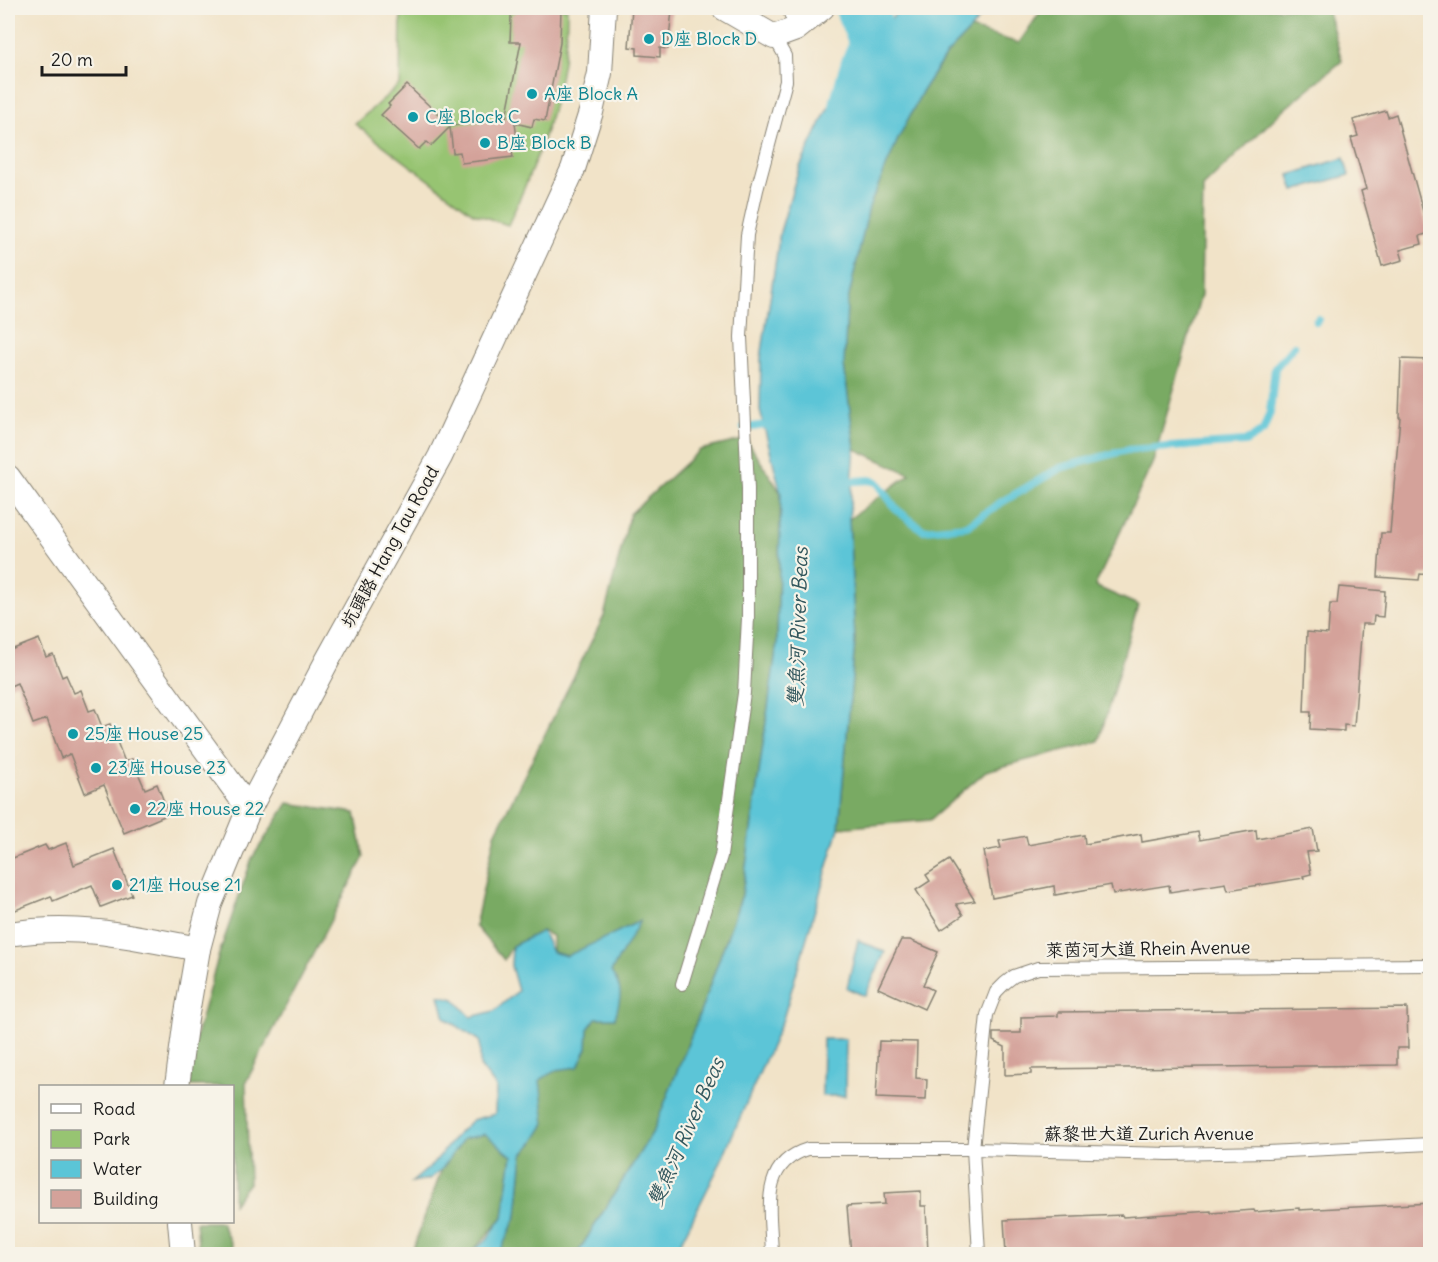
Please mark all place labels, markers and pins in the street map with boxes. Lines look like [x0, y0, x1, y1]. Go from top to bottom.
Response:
place label: D座 Block D [661, 27, 757, 50]
marker: D座 Block D [642, 32, 656, 46]
place label: A座 Block A [544, 82, 638, 105]
marker: A座 Block A [525, 87, 539, 101]
place label: C座 Block C [425, 105, 520, 128]
marker: C座 Block C [406, 110, 420, 124]
place label: B座 Block B [497, 131, 591, 154]
marker: B座 Block B [478, 136, 492, 150]
place label: 25座 House 25 [85, 722, 203, 745]
marker: 25座 House 25 [66, 727, 80, 741]
place label: 23座 House 23 [108, 756, 226, 779]
marker: 23座 House 23 [89, 761, 103, 775]
place label: 22座 House 22 [147, 797, 265, 820]
marker: 22座 House 22 [128, 802, 142, 816]
place label: 21座 House 21 [129, 873, 241, 896]
marker: 21座 House 21 [110, 878, 124, 892]

